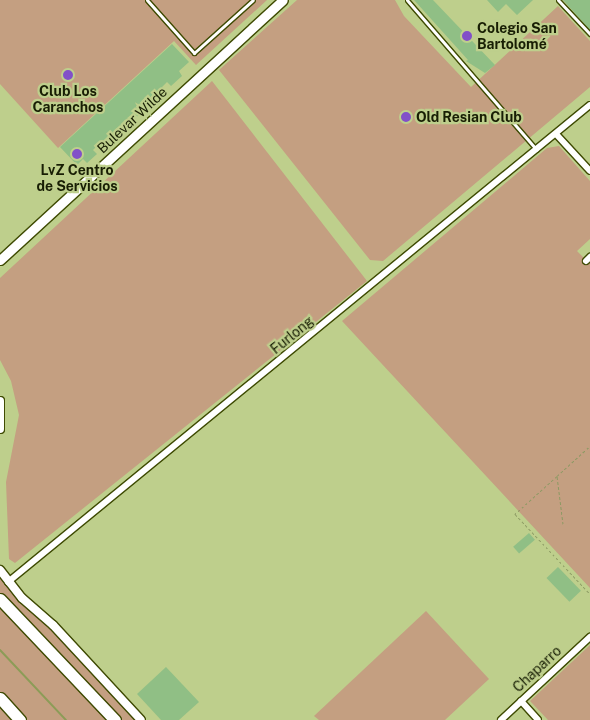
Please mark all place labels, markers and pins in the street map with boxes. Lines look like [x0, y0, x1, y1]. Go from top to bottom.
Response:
place label: Colegio San Bartolomé [477, 20, 557, 52]
marker: Colegio San Bartolomé [461, 30, 473, 42]
marker: Club Los Caranchos [62, 69, 74, 81]
place label: Club Los Caranchos [33, 83, 103, 115]
place label: Old Resian Club [416, 109, 522, 125]
marker: Old Resian Club [400, 111, 412, 123]
marker: LvZ Centro de Servicios [71, 148, 83, 160]
place label: LvZ Centro de Servicios [36, 162, 118, 194]

